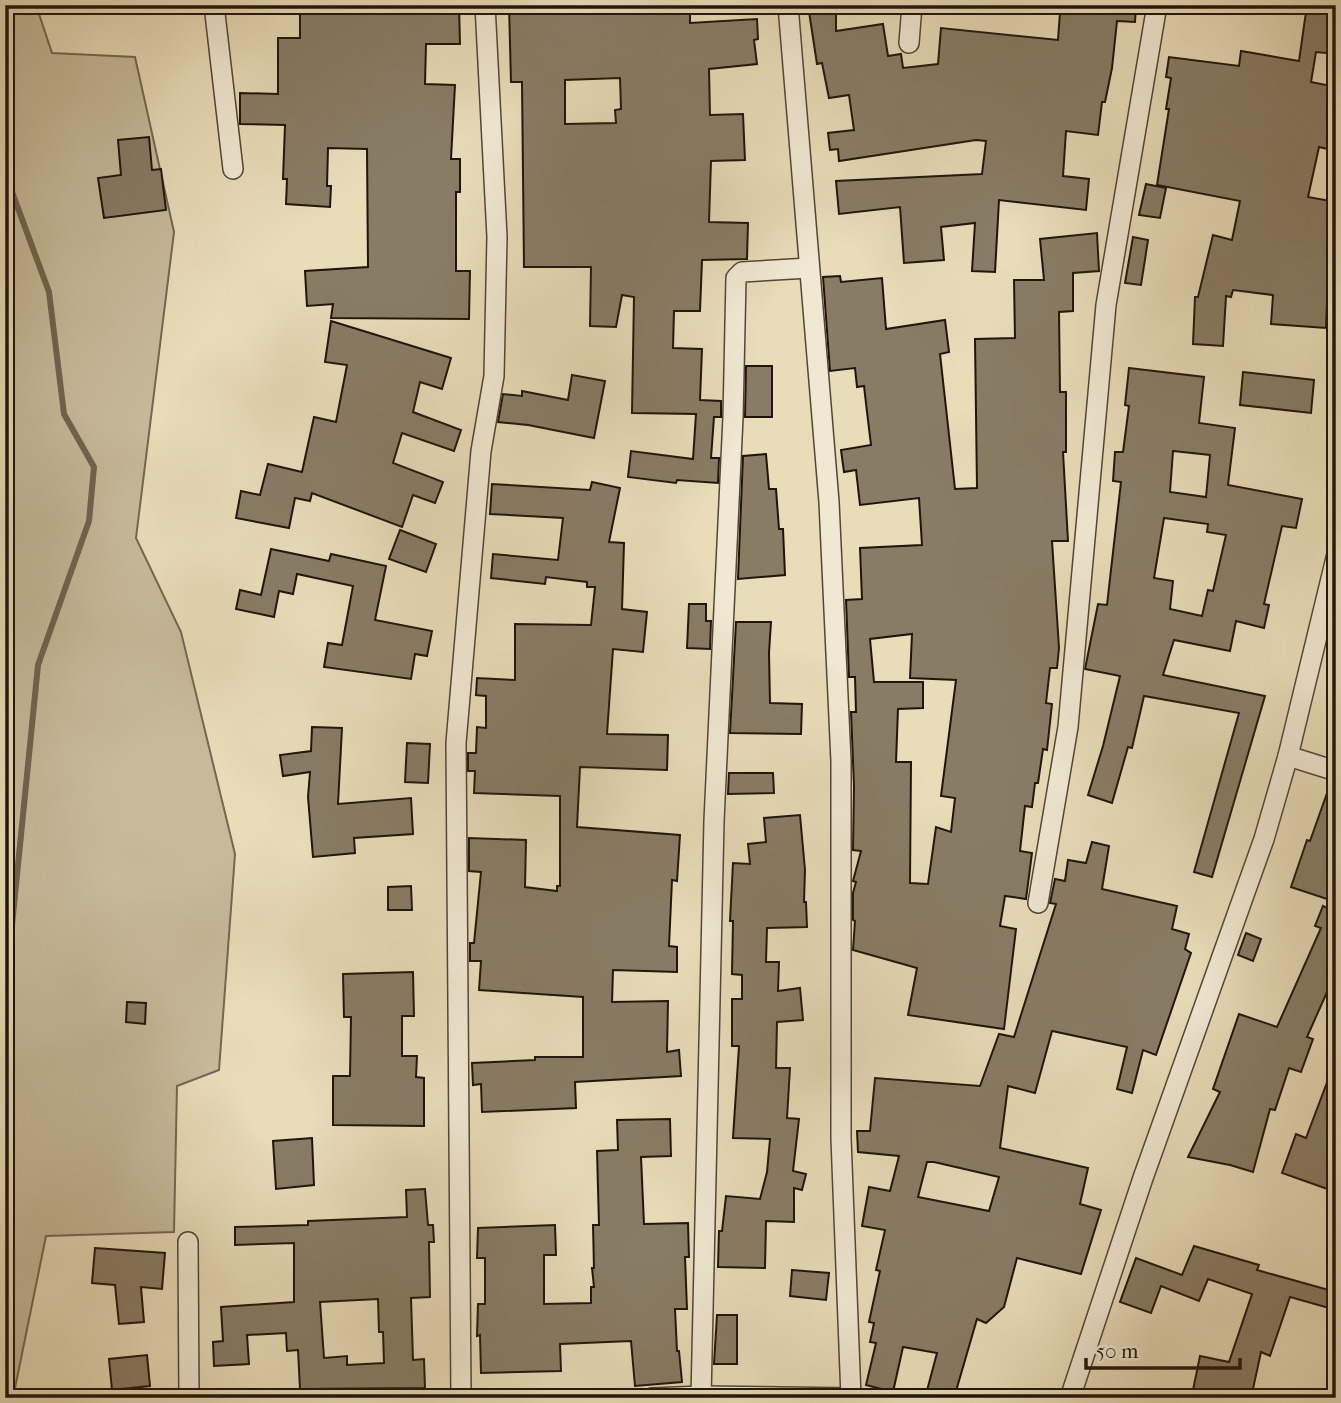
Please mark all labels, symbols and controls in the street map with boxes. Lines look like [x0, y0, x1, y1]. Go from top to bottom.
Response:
scale bar [1086, 1326, 1240, 1370]
text: 50 m [1096, 1339, 1139, 1363]

